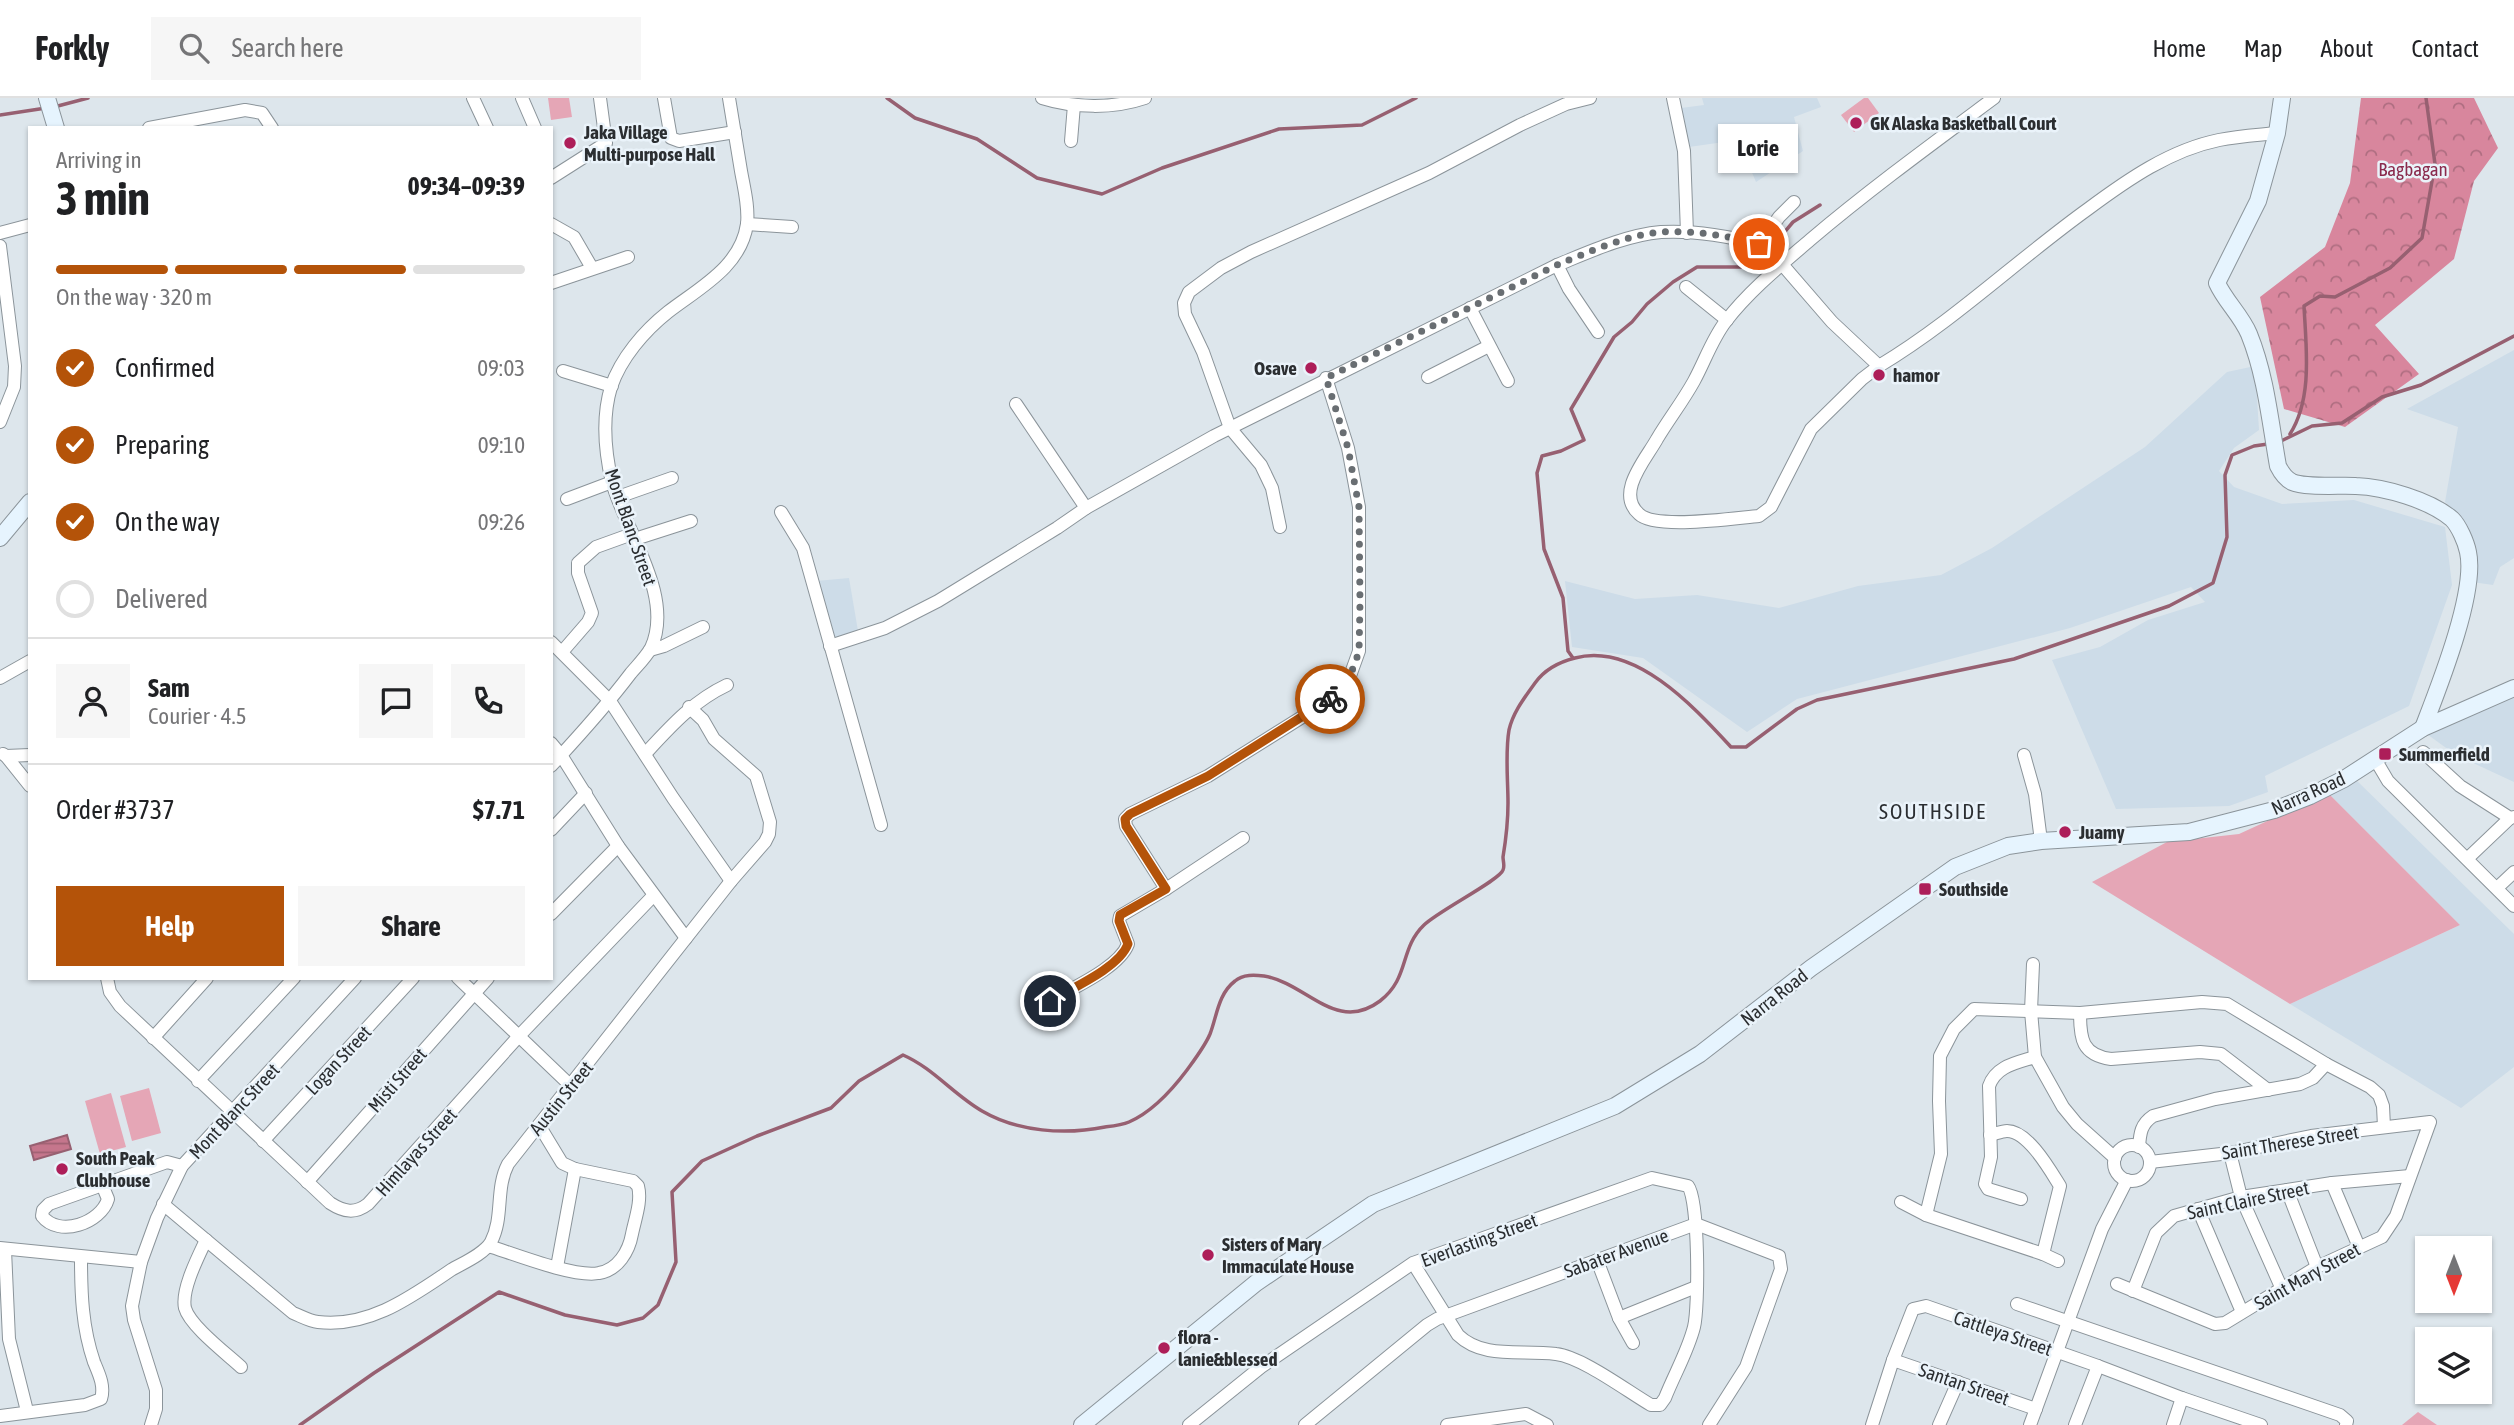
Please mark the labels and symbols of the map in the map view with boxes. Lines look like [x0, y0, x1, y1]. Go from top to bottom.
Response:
place label: GK Alaska Basketball Court [1870, 112, 2057, 134]
marker: GK Alaska Basketball Court [1848, 115, 1864, 131]
place label: Jaka Village Multi-purpose Hall [583, 121, 716, 165]
callout: Lorie [1719, 125, 1799, 174]
marker: Jaka Village Multi-purpose Hall [562, 135, 578, 151]
park label: Bagbagan [2378, 158, 2448, 180]
pin [1729, 214, 1789, 274]
place label: Osave [1254, 357, 1297, 379]
marker: Osave [1303, 360, 1319, 376]
place label: hamor [1893, 364, 1940, 386]
marker: hamor [1871, 367, 1887, 383]
street label: Mont Blanc Street [601, 466, 661, 588]
courier [1295, 664, 1365, 734]
place label: Summerfield [2399, 743, 2490, 765]
marker: Summerfield [2377, 746, 2393, 762]
street label: Narra Road [2268, 767, 2348, 819]
district label: SOUTHSIDE [1879, 799, 1987, 823]
place label: Juamy [2078, 821, 2125, 843]
marker: Juamy [2057, 824, 2073, 840]
place label: Southside [1939, 878, 2009, 900]
marker: Southside [1917, 881, 1933, 897]
street label: Narra Road [1736, 964, 1812, 1030]
pin [1020, 971, 1080, 1031]
street label: Logan Street [300, 1021, 376, 1099]
street label: Misti Street [363, 1043, 431, 1117]
street label: Austin Street [525, 1057, 597, 1139]
street label: Mont Blanc Street [184, 1059, 284, 1163]
street label: Himlayas Street [371, 1104, 461, 1200]
street label: Saint Therese Street [2220, 1120, 2360, 1164]
place label: South Peak Clubhouse [76, 1147, 155, 1191]
marker: South Peak Clubhouse [54, 1161, 70, 1177]
street label: Saint Claire Street [2185, 1176, 2311, 1224]
street label: Everlasting Street [1418, 1209, 1540, 1271]
street label: Sabater Avenue [1561, 1224, 1671, 1282]
place label: Sisters of Mary Immaculate House [1222, 1233, 1354, 1277]
north arrow [2415, 1236, 2492, 1312]
street label: Saint Mary Street [2250, 1238, 2364, 1314]
marker: Sisters of Mary Immaculate House [1200, 1247, 1216, 1263]
street label: Cattleya Street [1951, 1306, 2055, 1360]
place label: flora - lanie&blessed [1177, 1326, 1277, 1370]
marker: flora - lanie&blessed [1156, 1340, 1172, 1356]
street label: Santan Street [1916, 1358, 2012, 1410]

